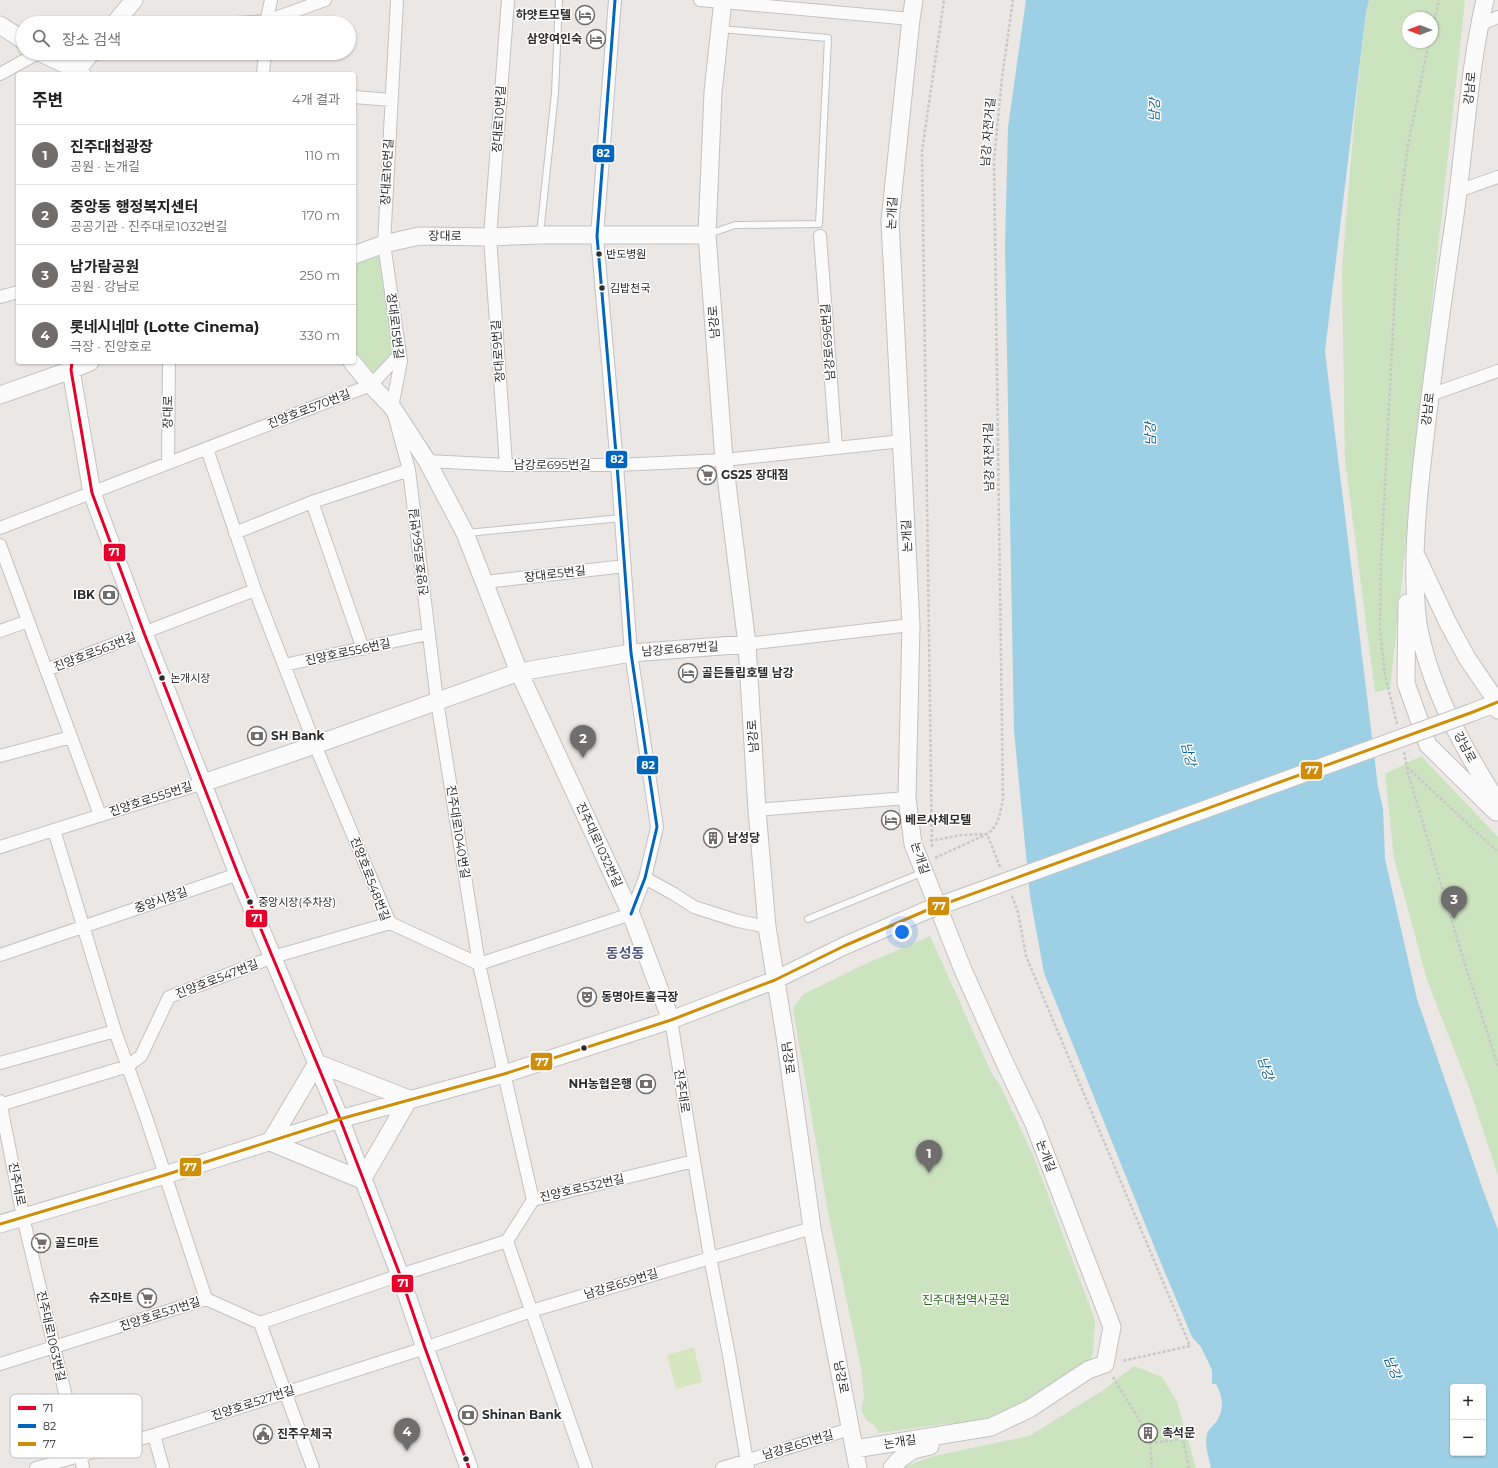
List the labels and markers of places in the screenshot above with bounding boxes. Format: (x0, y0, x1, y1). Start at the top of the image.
hotel icon: 하얏트모텔 (574, 4, 596, 26)
place label: 하얏트모텔 (516, 7, 571, 22)
hotel icon: 삼양여인숙 (585, 28, 607, 50)
place label: 삼양여인숙 (527, 31, 582, 46)
place label: 반도병원 (606, 247, 646, 261)
marker: 반도병원 (594, 249, 604, 259)
place label: 김밥천국 (610, 281, 650, 295)
marker: 김밥천국 (597, 283, 607, 293)
supermarket icon: GS25 장대점 (696, 464, 718, 486)
place label: GS25 장대점 (721, 467, 789, 482)
bank icon: IBK (98, 584, 120, 606)
place label: IBK (73, 587, 96, 602)
hotel icon: 골든튤립호텔 남강 (677, 662, 699, 684)
place label: 골든튤립호텔 남강 (702, 665, 794, 680)
place label: 논개시장 (170, 671, 210, 685)
marker: 논개시장 (157, 673, 167, 683)
bank icon: SH Bank (246, 725, 268, 747)
pin: 2 (570, 725, 596, 758)
place label: SH Bank (271, 728, 325, 743)
hotel icon: 베르사체모텔 (880, 809, 902, 831)
place label: 베르사체모텔 (905, 812, 971, 827)
building icon: 남성당 (702, 827, 724, 849)
place label: 남성당 (727, 830, 760, 845)
pin: 3 (1441, 886, 1467, 919)
place label: 중앙시장(주차장) (258, 895, 336, 909)
marker: 중앙시장(주차장) (245, 897, 255, 907)
theatre icon: 동명아트홀극장 (576, 986, 598, 1008)
place label: 동명아트홀극장 (601, 989, 678, 1004)
unlabelled marker (579, 1043, 589, 1053)
bank icon: NH농협은행 (635, 1073, 657, 1095)
place label: NH농협은행 (568, 1076, 632, 1091)
pin: 1 (916, 1140, 942, 1173)
supermarket icon: 골드마트 (30, 1232, 52, 1254)
place label: 골드마트 (55, 1235, 99, 1250)
supermarket icon: 슈즈마트 (136, 1287, 158, 1309)
place label: 슈즈마트 (89, 1290, 133, 1305)
bank icon: Shinan Bank (457, 1404, 479, 1426)
place label: Shinan Bank (482, 1407, 562, 1422)
pin: 4 (394, 1418, 420, 1451)
building icon: 촉석문 (1137, 1422, 1159, 1444)
public building icon: 진주우체국 (252, 1423, 274, 1445)
place label: 촉석문 (1162, 1425, 1195, 1440)
place label: 진주우체국 (277, 1426, 332, 1441)
unlabelled marker (461, 1454, 471, 1464)

